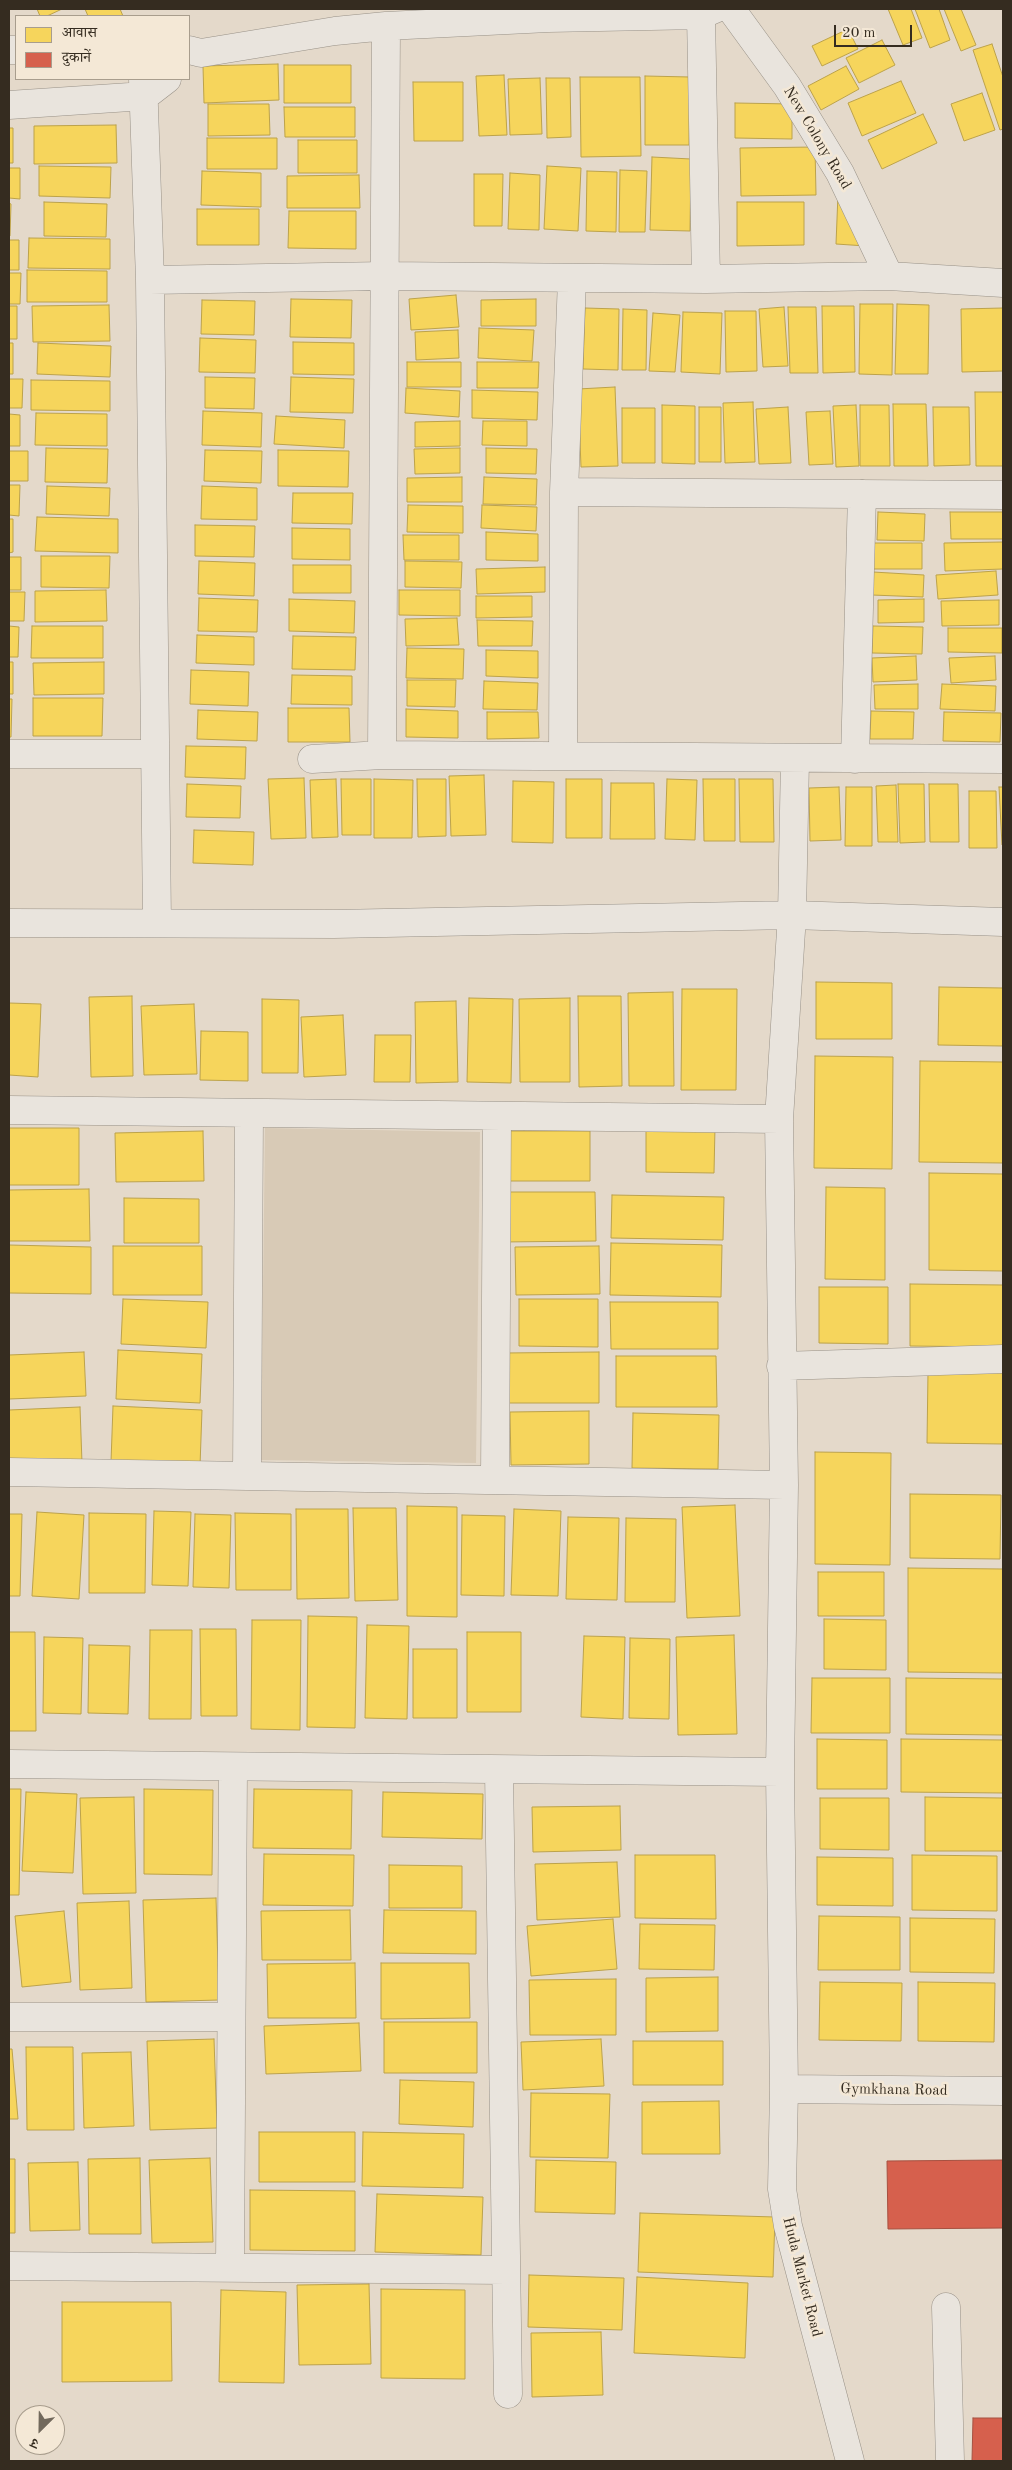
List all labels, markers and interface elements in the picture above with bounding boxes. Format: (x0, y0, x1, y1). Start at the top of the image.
legend (15, 15, 190, 80)
scale bar (837, 15, 914, 47)
text: आवास (62, 26, 97, 41)
text: 20 m (842, 26, 876, 41)
text: दुकानें (62, 51, 91, 66)
street label: New Colony Road (779, 83, 855, 193)
street label: Gymkhana Road (840, 2080, 948, 2100)
street label: Huda Market Road (778, 2215, 826, 2339)
north arrow (15, 2405, 65, 2455)
text: उ (29, 2435, 41, 2451)

